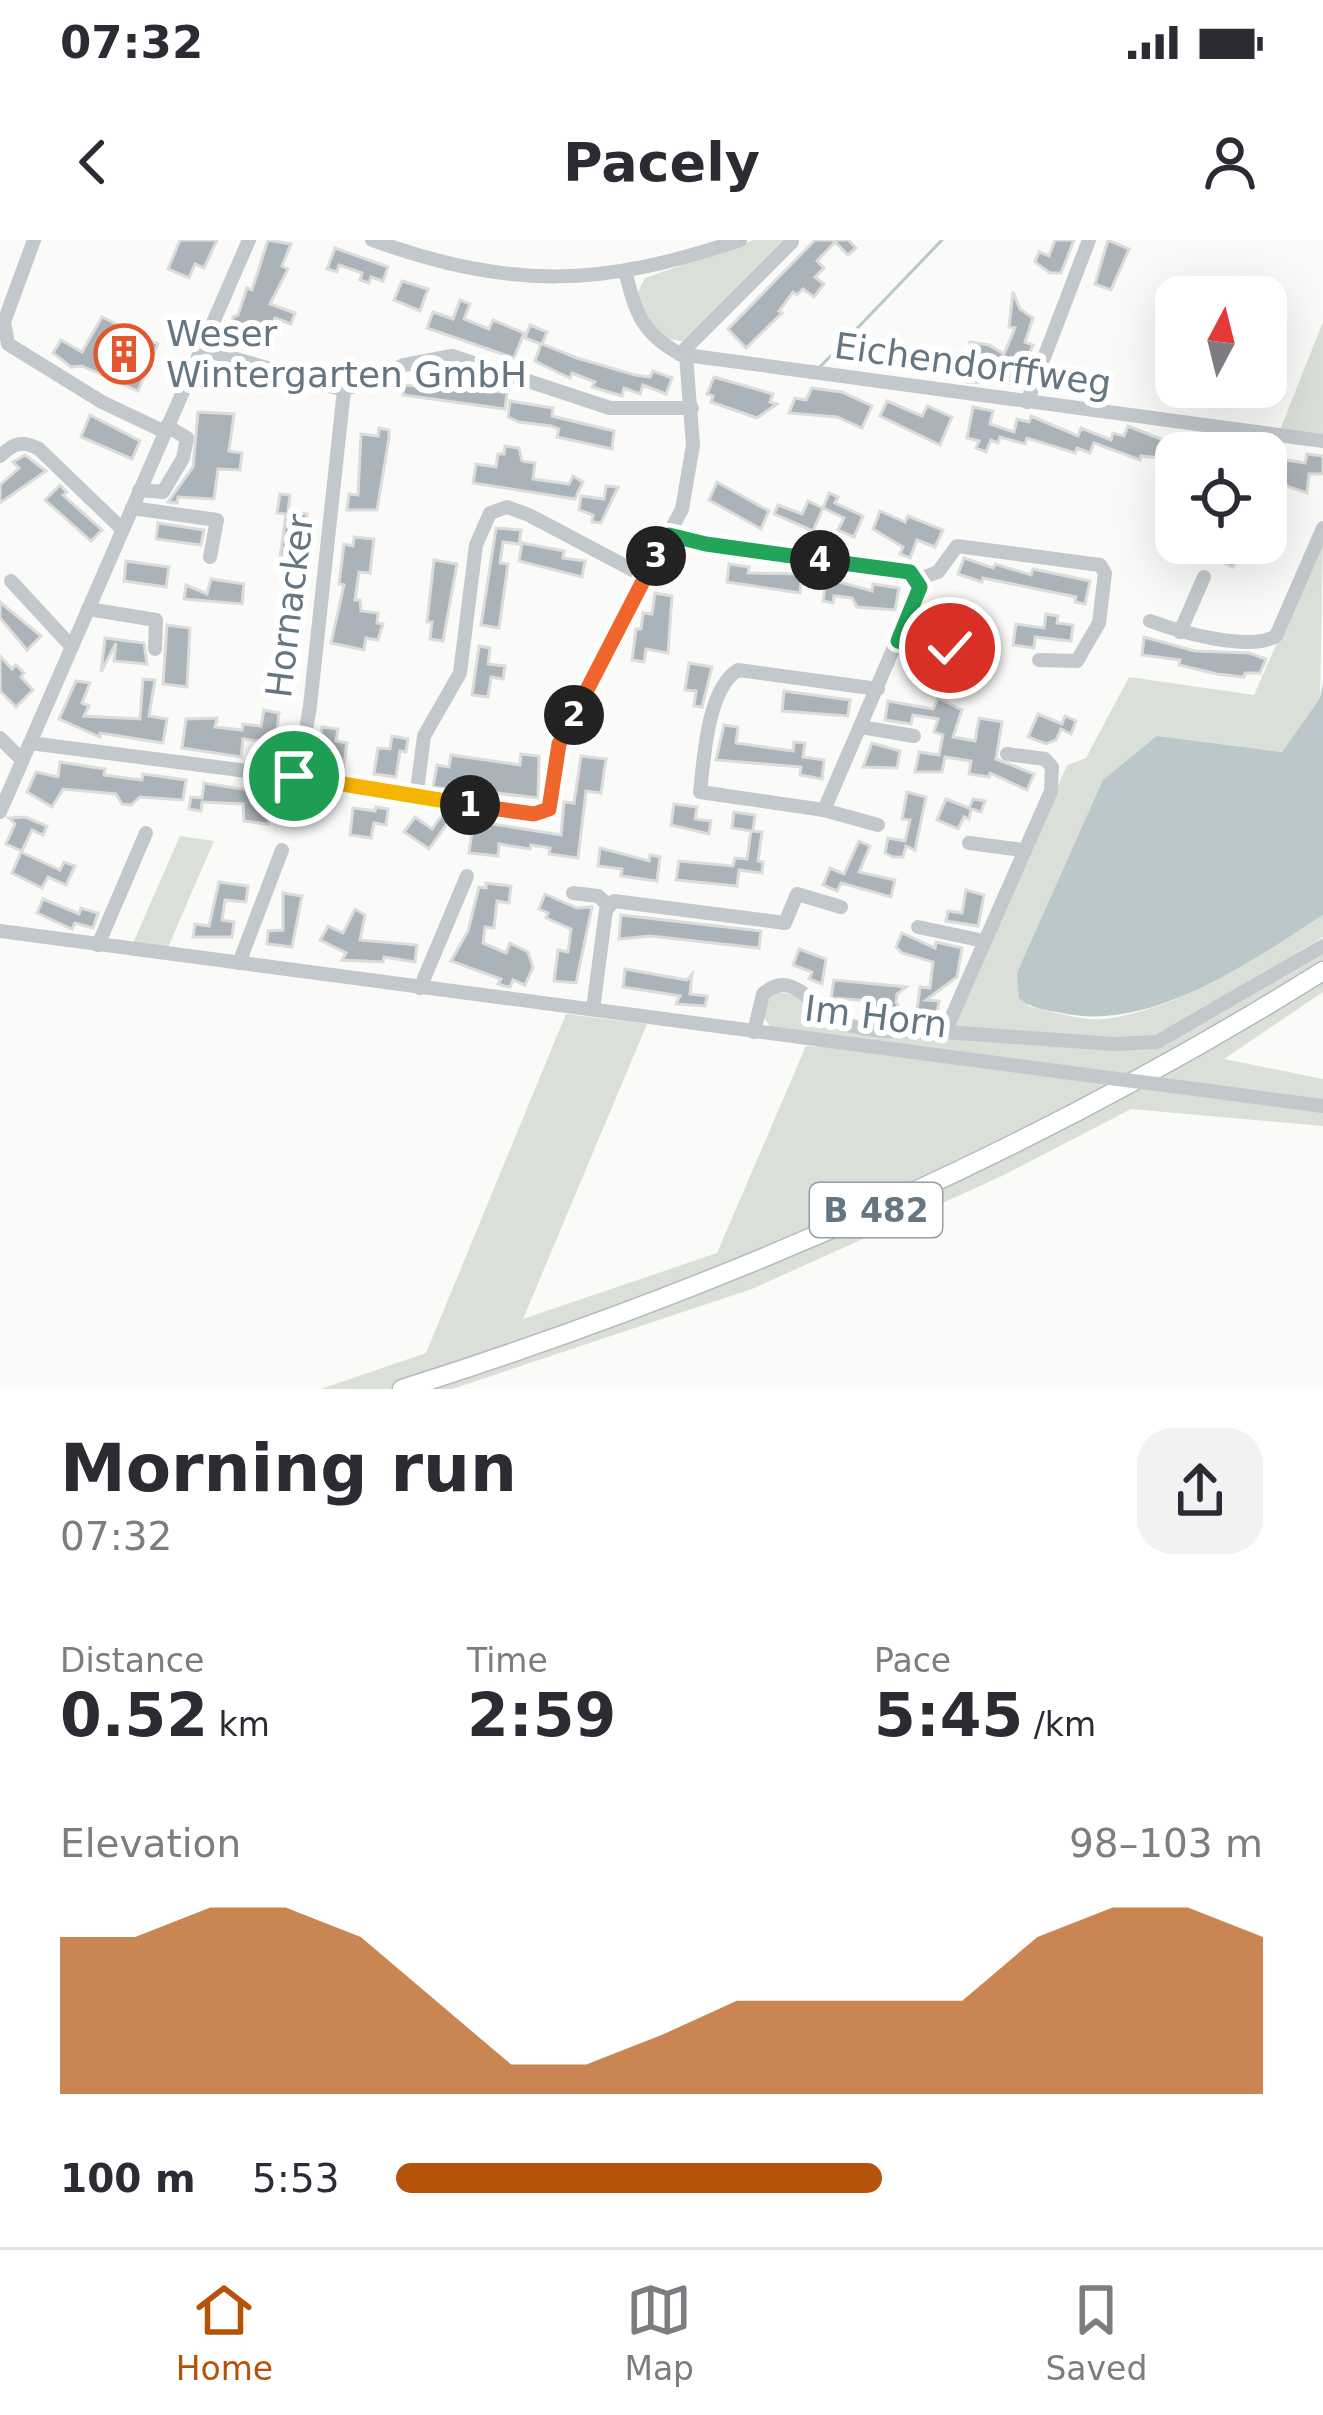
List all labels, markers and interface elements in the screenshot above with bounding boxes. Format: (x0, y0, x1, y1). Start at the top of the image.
text: 07:32 (60, 16, 203, 69)
icon: back (60, 129, 126, 195)
icon: person (1197, 129, 1263, 195)
text: Pacely (563, 131, 760, 194)
north arrow (1155, 276, 1287, 408)
map controls (1155, 276, 1287, 564)
place label: Weser Wintergarten GmbH (166, 313, 527, 395)
building icon: Weser Wintergarten GmbH (93, 323, 155, 385)
street label: Eichendorffweg (832, 325, 1114, 404)
button: locate (1155, 432, 1287, 564)
street label: Hornacker (258, 512, 321, 700)
pin: 3 (626, 526, 686, 586)
pin: 4 (790, 530, 850, 590)
text: 3 (645, 536, 667, 575)
text: 4 (809, 540, 831, 579)
pin (899, 597, 1001, 699)
icon: check (917, 615, 983, 681)
pin: 2 (544, 685, 604, 745)
text: 2 (563, 695, 585, 734)
pin (243, 725, 345, 827)
icon: arrive (261, 743, 327, 809)
pin: 1 (440, 775, 500, 835)
text: 1 (459, 785, 481, 824)
street label: Im Horn (802, 987, 950, 1046)
road number: B 482 (810, 1183, 942, 1237)
button: share (1137, 1428, 1263, 1554)
text: Morning run (60, 1430, 517, 1507)
text: 07:32 (60, 1514, 172, 1559)
text: Distance (60, 1641, 204, 1680)
text: Time (467, 1641, 548, 1680)
text: Pace (874, 1641, 951, 1680)
text: 0.52 (60, 1680, 208, 1750)
text: 2:59 (467, 1680, 616, 1750)
text: 5:45 (874, 1680, 1023, 1750)
text: km (208, 1705, 270, 1744)
text: /km (1023, 1705, 1096, 1744)
text: Elevation (60, 1821, 241, 1866)
text: 98–103 m (1069, 1821, 1263, 1866)
text: 100 m (60, 2156, 196, 2201)
text: 5:53 (252, 2156, 340, 2201)
tab: Home (176, 2277, 273, 2388)
tab: Map (624, 2277, 694, 2388)
tab: Saved (1045, 2277, 1147, 2388)

